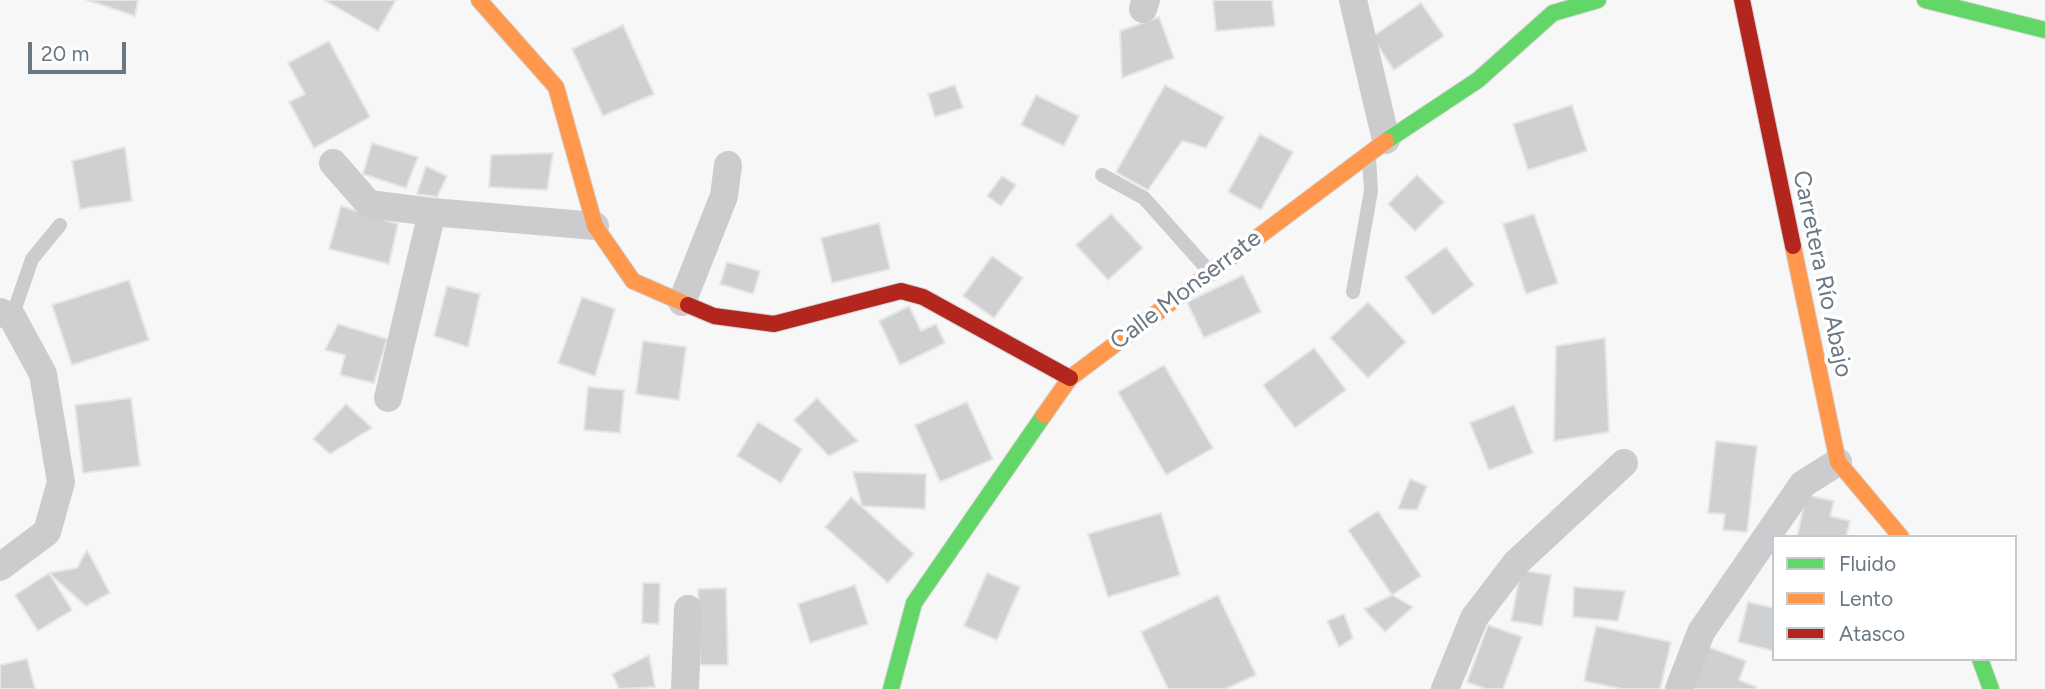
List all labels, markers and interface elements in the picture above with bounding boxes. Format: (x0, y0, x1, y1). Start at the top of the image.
scale bar (32, 28, 130, 72)
text: 20 m (41, 41, 89, 66)
street label: Carretera Río Abajo (1786, 168, 1858, 380)
street label: Calle Monserrate (1105, 224, 1267, 356)
legend (1772, 535, 2017, 661)
text: Fluido (1839, 551, 1896, 576)
text: Lento (1839, 586, 1893, 611)
text: Atasco (1839, 621, 1905, 646)

